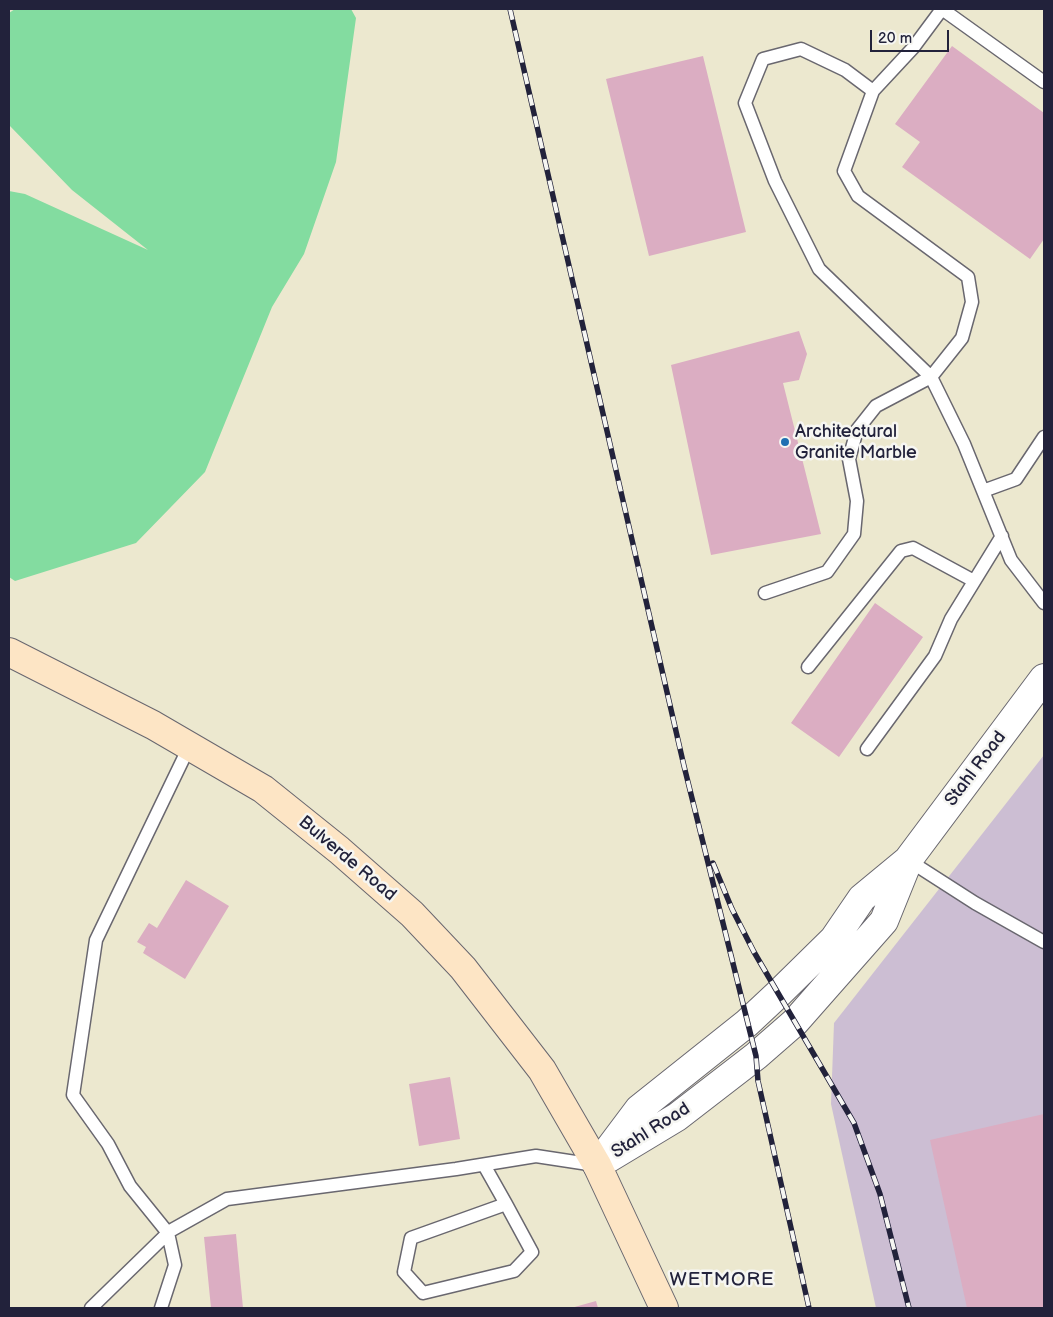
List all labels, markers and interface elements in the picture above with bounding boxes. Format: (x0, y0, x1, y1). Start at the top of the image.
scale bar (873, 20, 952, 52)
text: 20 m (878, 29, 912, 48)
place label: Architectural Granite Marble (795, 421, 917, 464)
marker: Architectural Granite Marble (779, 436, 791, 448)
street label: Stahl Road (941, 727, 1011, 811)
street label: Bulverde Road (294, 812, 400, 906)
street label: Stahl Road (608, 1098, 694, 1164)
district label: WETMORE (669, 1269, 775, 1291)

